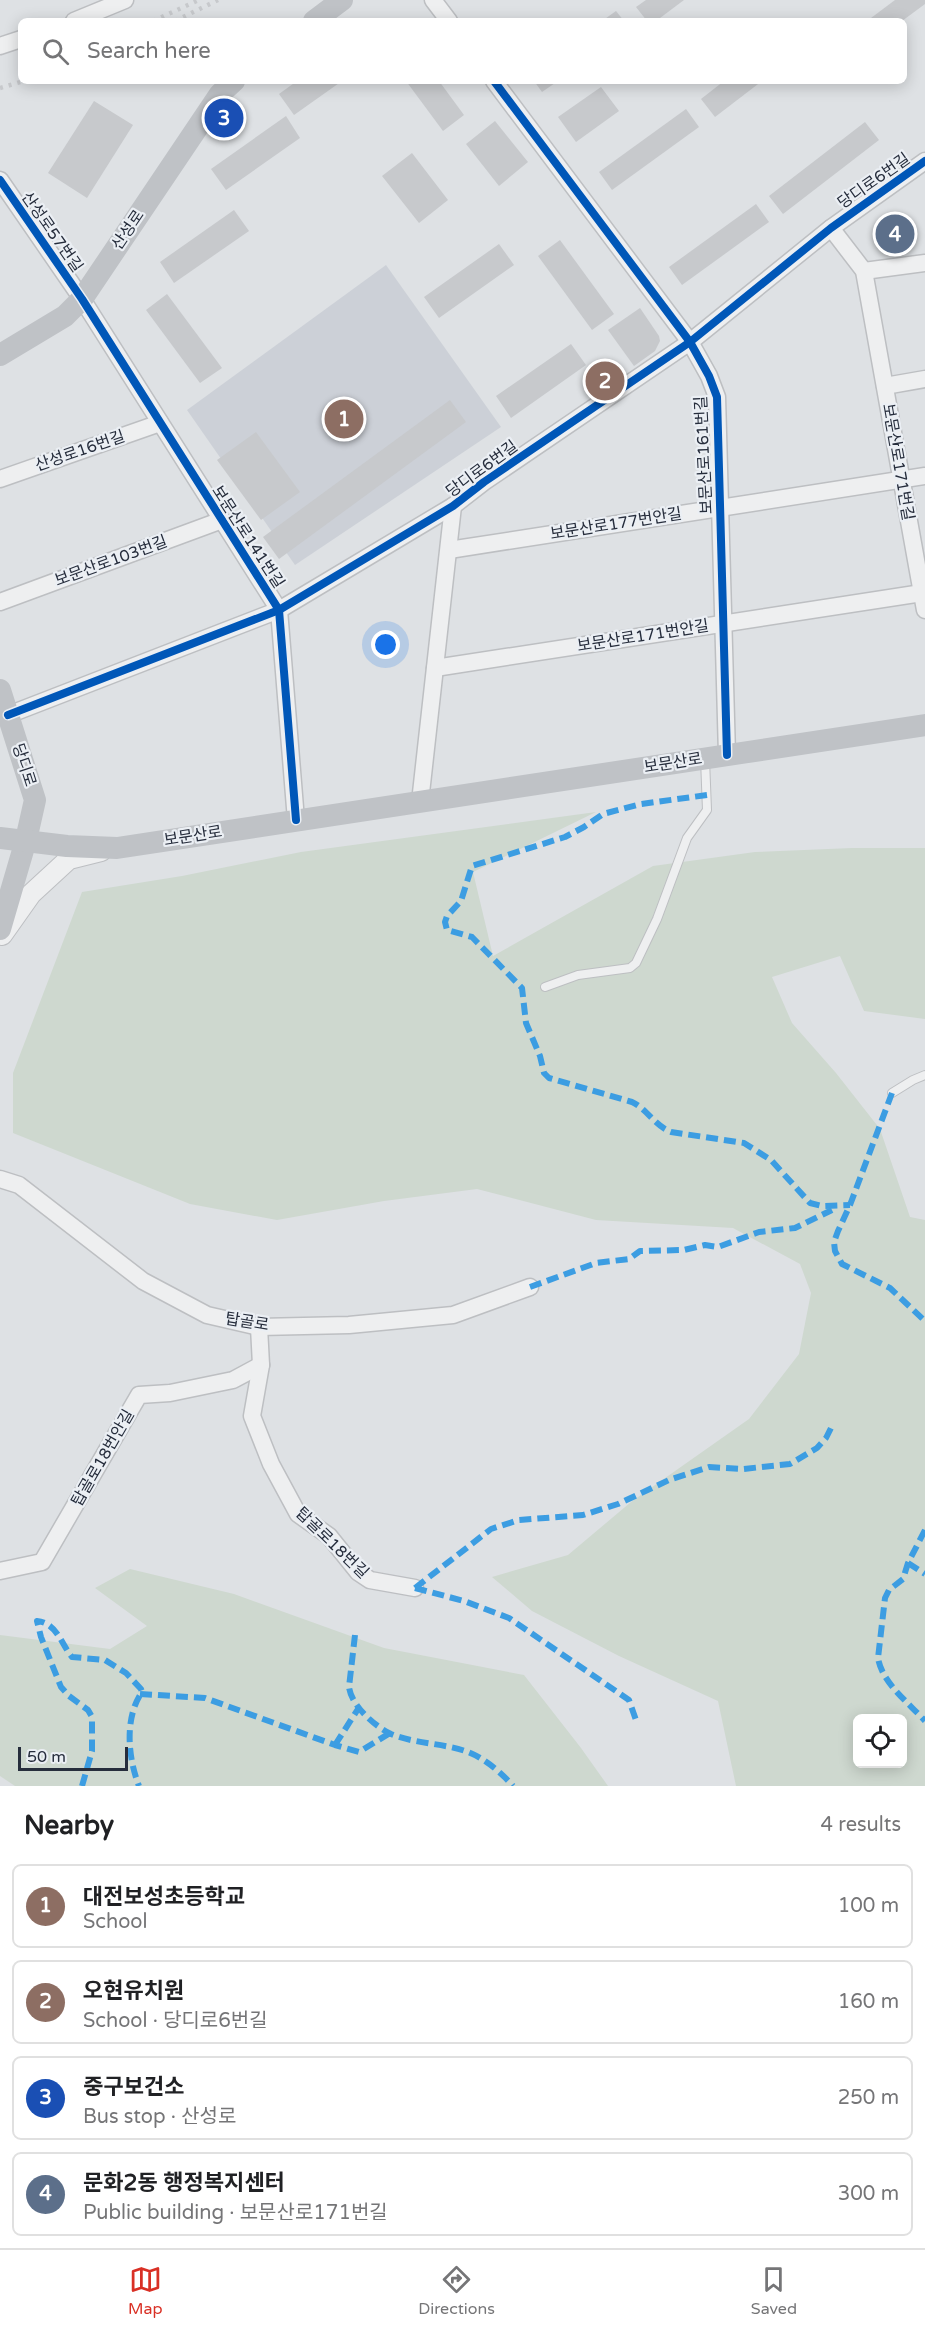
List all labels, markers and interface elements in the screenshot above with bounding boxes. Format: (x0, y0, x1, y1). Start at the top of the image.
search box (18, 18, 907, 84)
icon: search (39, 35, 72, 68)
text: Search here (87, 38, 211, 64)
pin: 3 (204, 96, 244, 140)
street label: 당디로6번길 (834, 149, 914, 213)
street label: 산성로57번길 (17, 188, 87, 276)
street label: 산성로 (107, 206, 149, 254)
pin: 4 (876, 212, 914, 256)
pin: 2 (586, 358, 624, 404)
street label: 보문산로161번길 (691, 395, 717, 515)
pin: 1 (324, 396, 364, 442)
street label: 보문산로171번길 (878, 402, 918, 522)
street label: 산성로16번길 (32, 426, 128, 476)
street label: 당디로6번길 (442, 436, 522, 502)
street label: 보문산로141번길 (207, 482, 289, 592)
street label: 보문산로177번안길 (549, 504, 683, 544)
street label: 보문산로103번길 (52, 531, 170, 591)
street label: 보문산로171번안길 (576, 616, 710, 656)
your location (371, 630, 400, 659)
street label: 당디로 (8, 741, 40, 789)
street label: 보문산로 (642, 748, 704, 777)
street label: 보문산로 (162, 821, 224, 850)
street label: 탑골로 (224, 1309, 271, 1335)
street label: 탑골로18번안길 (67, 1406, 139, 1510)
street label: 탑골로18번길 (291, 1503, 373, 1583)
map controls (853, 1714, 907, 1768)
button: locate (853, 1714, 907, 1768)
scale bar (18, 1744, 128, 1772)
text: 50 m (27, 1747, 66, 1767)
text: Nearby (24, 1810, 114, 1841)
text: 4 results (821, 1813, 901, 1837)
text: 대전보성초등학교 (83, 1884, 245, 1910)
text: 1 (39, 1894, 52, 1918)
text: 100 m (838, 1894, 899, 1918)
text: School (83, 1910, 147, 1934)
text: 오현유치원 (83, 1978, 184, 2004)
text: 2 (39, 1990, 52, 2014)
text: 160 m (838, 1990, 899, 2014)
text: School · 당디로6번길 (83, 2009, 268, 2033)
text: 중구보건소 (83, 2074, 184, 2100)
text: 3 (39, 2086, 52, 2110)
text: 250 m (838, 2086, 899, 2110)
text: Bus stop · 산성로 (83, 2105, 236, 2129)
text: 문화2동 행정복지센터 (83, 2170, 285, 2196)
text: 4 (39, 2182, 52, 2206)
text: 300 m (838, 2182, 899, 2206)
text: Public building · 보문산로171번길 (83, 2201, 388, 2225)
tab: Map (128, 2263, 162, 2319)
tab: Directions (418, 2263, 495, 2319)
tab: Saved (751, 2263, 797, 2319)

